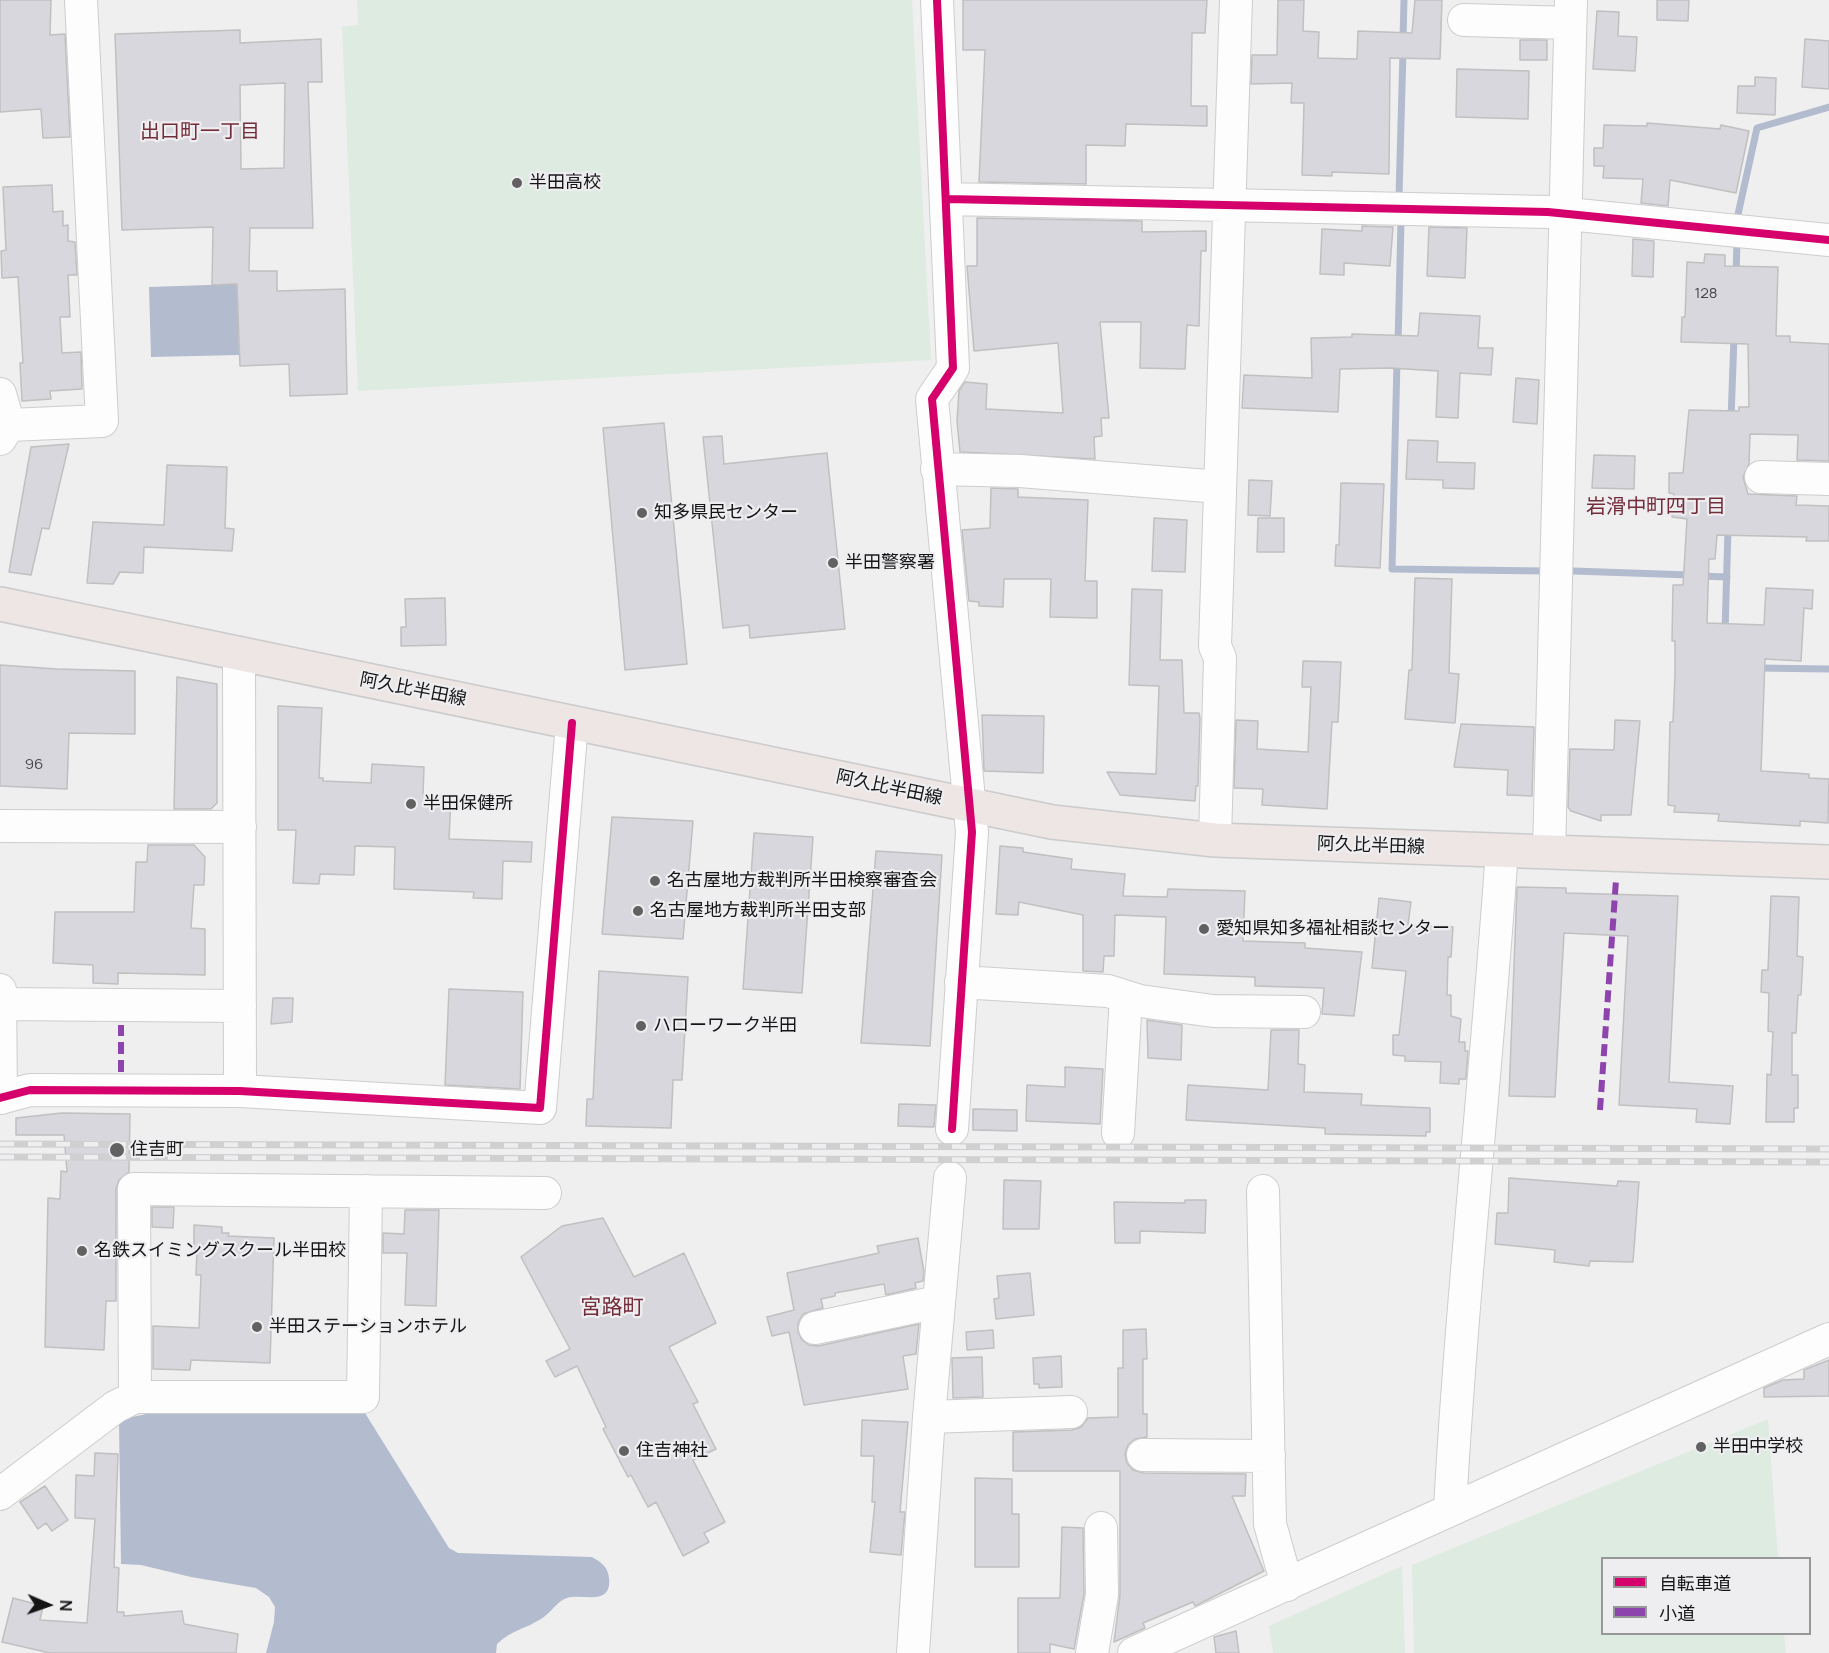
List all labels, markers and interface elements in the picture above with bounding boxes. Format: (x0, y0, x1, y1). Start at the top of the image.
district label: 出口町一丁目 (140, 120, 260, 144)
place label: 半田高校 (529, 172, 601, 194)
marker: 半田高校 (510, 176, 524, 190)
house number: 128 (1694, 285, 1718, 303)
district label: 岩滑中町四丁目 (1586, 495, 1726, 519)
place label: 知多県民センター (654, 502, 798, 524)
marker: 知多県民センター (635, 506, 649, 520)
place label: 半田警察署 (845, 552, 935, 574)
marker: 半田警察署 (826, 556, 840, 570)
street label: 阿久比半田線 (358, 669, 468, 711)
house number: 96 (25, 756, 43, 774)
street label: 阿久比半田線 (834, 766, 944, 810)
place label: 半田保健所 (423, 793, 513, 815)
marker: 半田保健所 (404, 797, 418, 811)
street label: 阿久比半田線 (1317, 833, 1425, 859)
place label: 名古屋地方裁判所半田検察審査会 (667, 870, 937, 892)
marker: 名古屋地方裁判所半田検察審査会 (648, 874, 662, 888)
place label: 名古屋地方裁判所半田支部 (650, 900, 866, 922)
marker: 名古屋地方裁判所半田支部 (631, 904, 645, 918)
place label: 愛知県知多福祉相談センター (1216, 918, 1450, 940)
marker: 愛知県知多福祉相談センター (1197, 922, 1211, 936)
place label: ハローワーク半田 (653, 1015, 797, 1037)
marker: ハローワーク半田 (634, 1019, 648, 1033)
place label: 住吉町 (130, 1139, 184, 1161)
marker: 住吉町 (108, 1141, 126, 1159)
place label: 名鉄スイミングスクール半田校 (94, 1240, 346, 1262)
marker: 名鉄スイミングスクール半田校 (75, 1244, 89, 1258)
district label: 宮路町 (581, 1295, 643, 1321)
place label: 半田ステーションホテル (269, 1316, 467, 1338)
marker: 半田ステーションホテル (250, 1320, 264, 1334)
place label: 半田中学校 (1713, 1436, 1803, 1458)
place label: 住吉神社 (636, 1440, 708, 1462)
marker: 半田中学校 (1694, 1440, 1708, 1454)
marker: 住吉神社 (617, 1444, 631, 1458)
legend (1601, 1557, 1811, 1635)
text: 自転車道 (1659, 1571, 1731, 1595)
north arrow (18, 1575, 78, 1635)
text: N (55, 1599, 77, 1612)
text: 小道 (1659, 1601, 1695, 1625)

